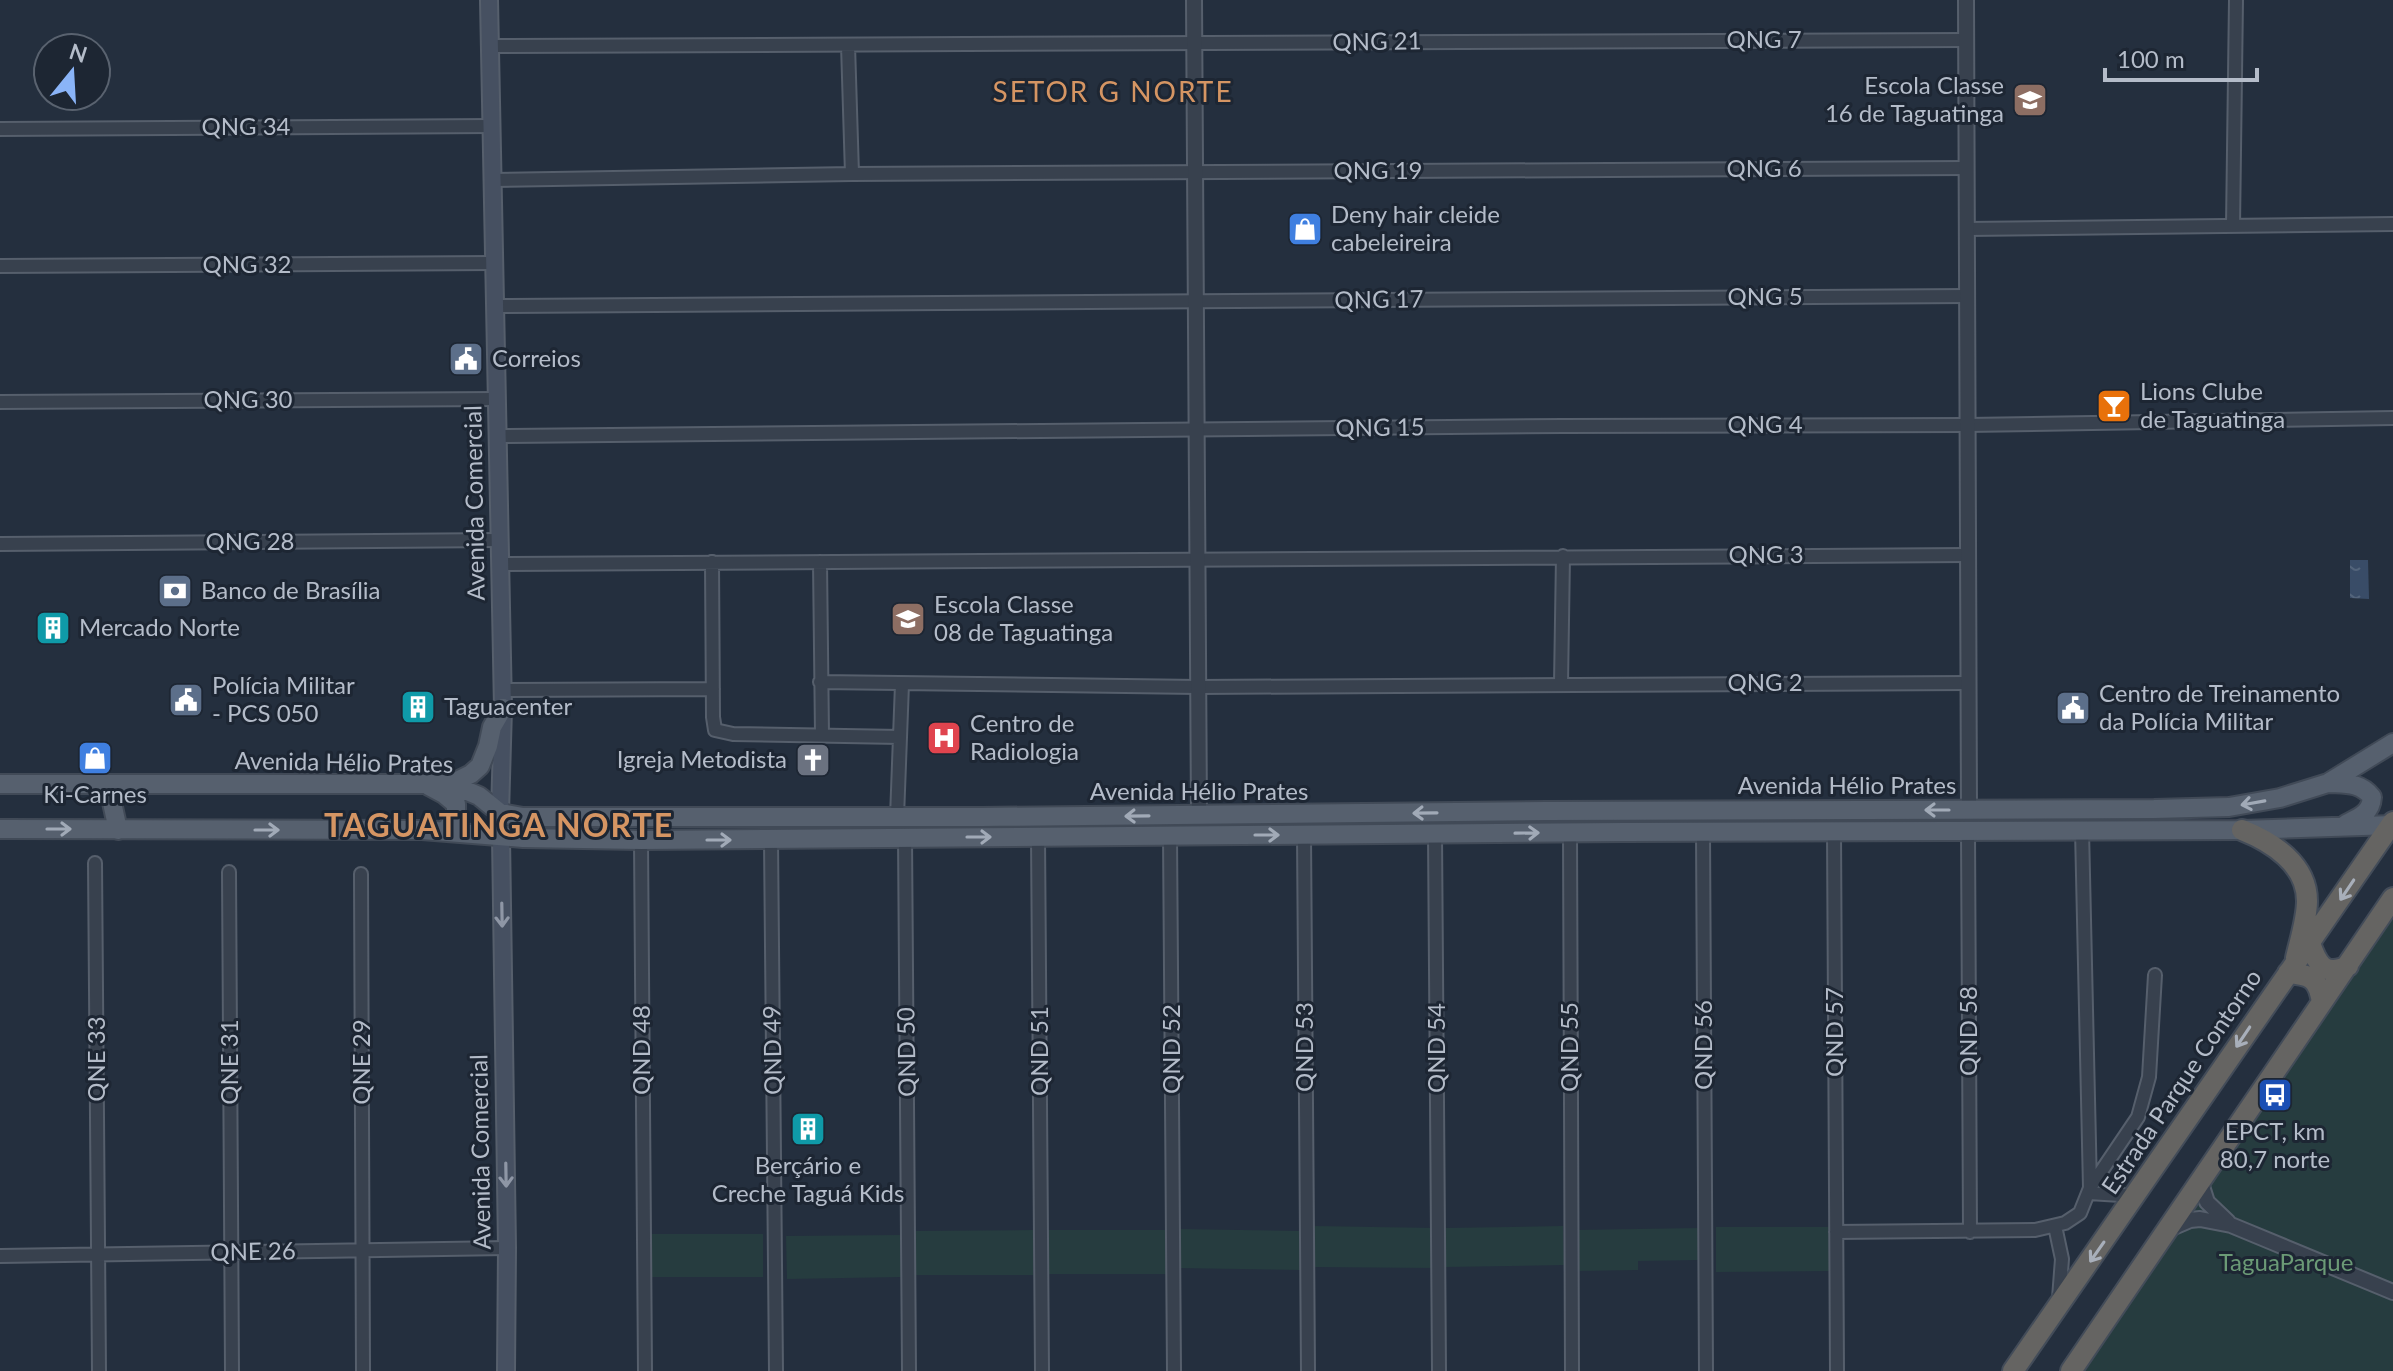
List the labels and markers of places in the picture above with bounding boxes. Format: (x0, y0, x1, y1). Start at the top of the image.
place label: Escola Classe 16 de Taguatinga (1825, 70, 2004, 127)
school or university icon: Escola Classe 16 de Taguatinga (2011, 81, 2049, 119)
place label: Deny hair cleide cabeleireira (1331, 199, 1500, 256)
shop icon: Deny hair cleide cabeleireira (1286, 210, 1324, 248)
public building icon: Correios (447, 340, 485, 378)
place label: Correios (492, 343, 581, 372)
place label: Lions Clube de Taguatinga (2140, 376, 2285, 433)
bar icon: Lions Clube de Taguatinga (2095, 387, 2133, 425)
bank icon: Banco de Brasília (156, 572, 194, 610)
place label: Banco de Brasília (201, 575, 381, 604)
place label: Escola Classe 08 de Taguatinga (934, 589, 1113, 646)
school or university icon: Escola Classe 08 de Taguatinga (889, 600, 927, 638)
building icon: Mercado Norte (34, 609, 72, 647)
place label: Mercado Norte (79, 612, 240, 641)
place label: Polícia Militar - PCS 050 (212, 670, 355, 727)
place label: Centro de Treinamento da Polícia Militar (2099, 678, 2340, 735)
public building icon: Polícia Militar - PCS 050 (167, 681, 205, 719)
building icon: Taguacenter (399, 688, 437, 726)
public building icon: Centro de Treinamento da Polícia Militar (2054, 689, 2092, 727)
place label: Taguacenter (444, 691, 573, 720)
place label: Centro de Radiologia (970, 708, 1079, 765)
hospital icon: Centro de Radiologia (925, 719, 963, 757)
shop icon: Ki-Carnes (76, 739, 114, 777)
church icon: Igreja Metodista (794, 741, 832, 779)
place label: Igreja Metodista (617, 744, 787, 773)
place label: Ki-Carnes (43, 779, 147, 808)
bus stop icon: EPCT, km 80,7 norte (2256, 1076, 2294, 1114)
building icon: Berçário e Creche Taguá Kids (789, 1110, 827, 1148)
place label: EPCT, km 80,7 norte (2220, 1116, 2330, 1173)
place label: Berçário e Creche Taguá Kids (712, 1150, 904, 1207)

